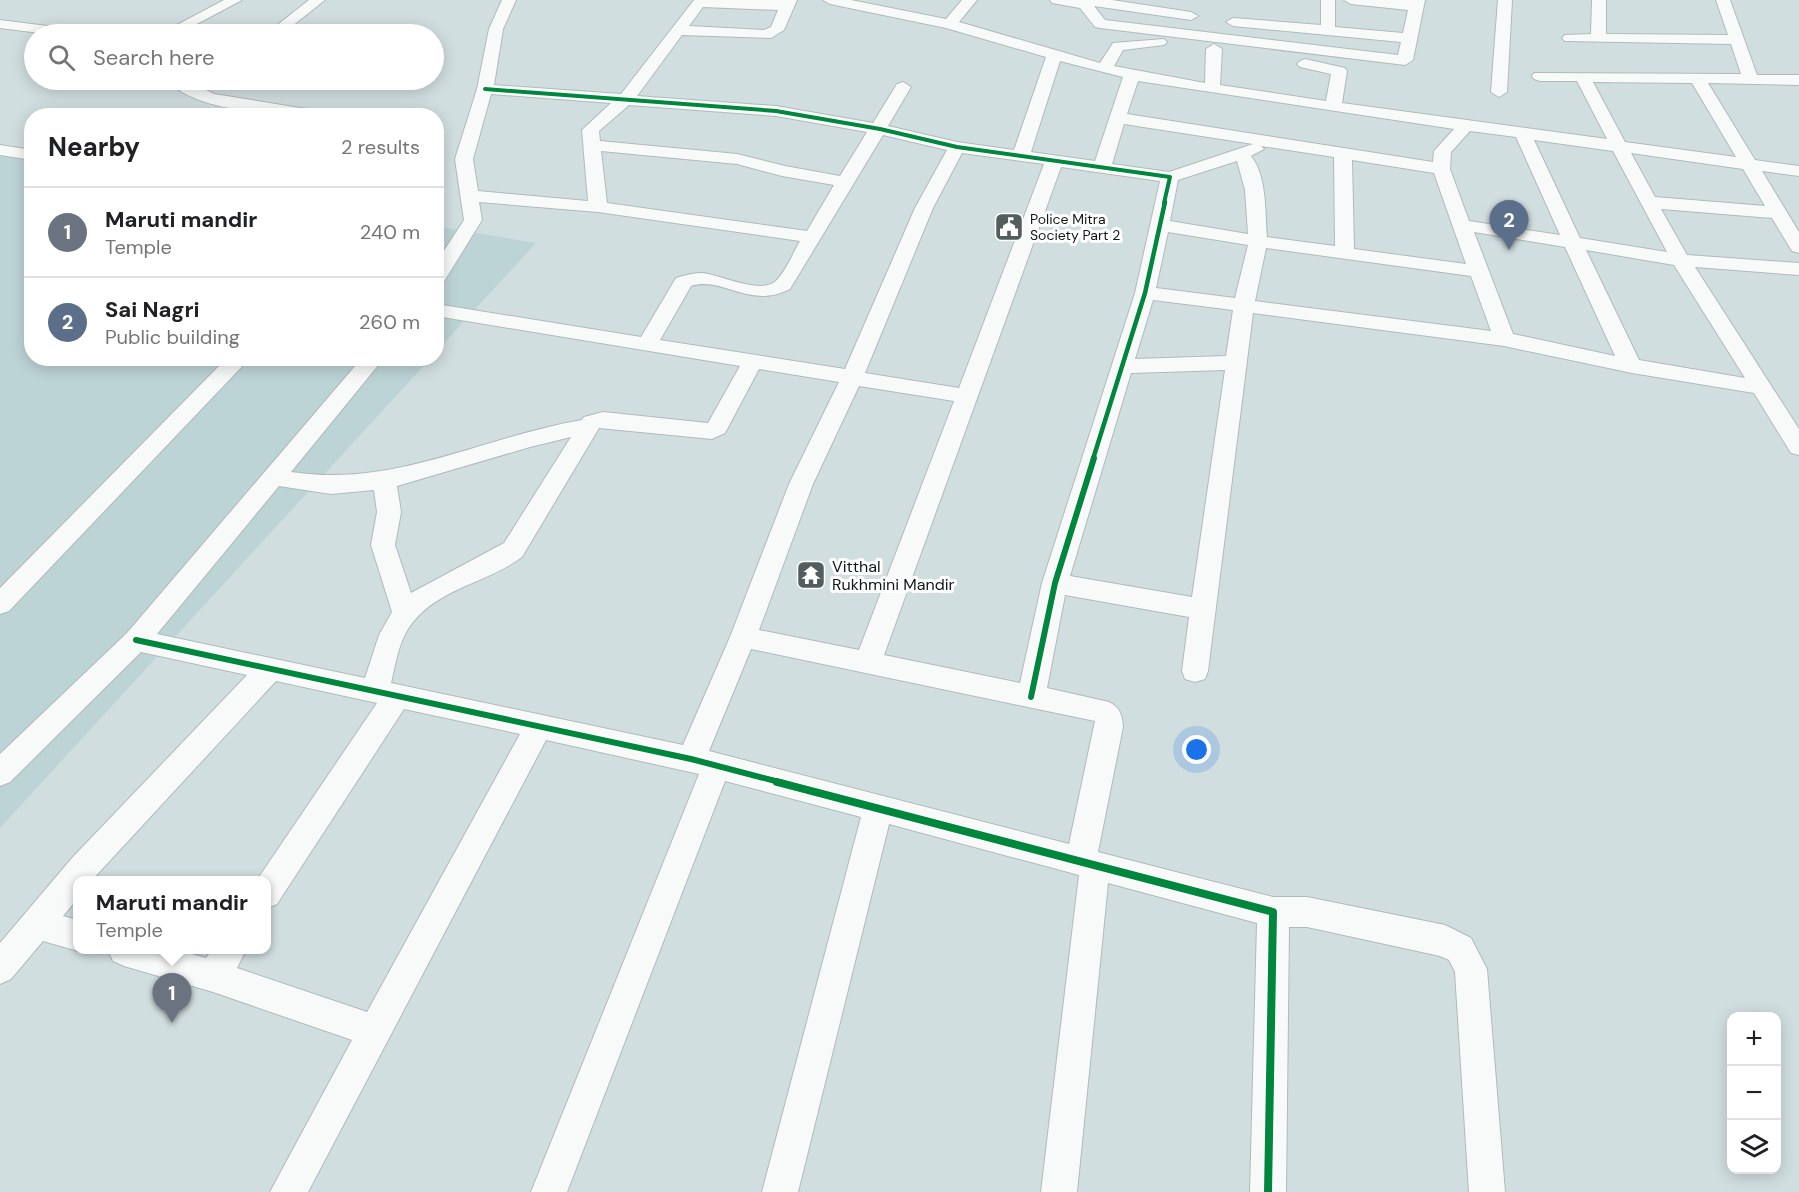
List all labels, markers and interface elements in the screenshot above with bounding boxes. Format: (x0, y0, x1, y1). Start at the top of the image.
search box (24, 24, 444, 90)
icon: search (45, 41, 78, 74)
text: Search here (93, 43, 214, 72)
text: Nearby (48, 130, 140, 164)
text: 2 results (341, 134, 420, 160)
pin: 2 (1490, 200, 1528, 250)
text: Maruti mandir (105, 205, 257, 234)
place label: Police Mitra Society Part 2 (1030, 210, 1120, 244)
public building icon: Police Mitra Society Part 2 (993, 211, 1025, 243)
text: 1 (64, 219, 71, 245)
text: 240 m (360, 219, 420, 245)
text: Temple (105, 234, 172, 260)
text: Sai Nagri (105, 295, 199, 324)
text: 2 (62, 309, 73, 335)
text: 260 m (359, 309, 420, 335)
text: Public building (105, 324, 240, 350)
place label: Vitthal Rukhmini Mandir (832, 556, 955, 595)
temple icon: Vitthal Rukhmini Mandir (795, 559, 827, 591)
your location (1182, 735, 1211, 764)
popup (73, 876, 271, 954)
text: Maruti mandir (96, 888, 248, 917)
text: Temple (96, 917, 163, 943)
pin: 1 (152, 974, 192, 1023)
map controls (1727, 1012, 1781, 1174)
button: + (1727, 1012, 1781, 1066)
button: − (1727, 1066, 1781, 1120)
button: layers (1727, 1120, 1781, 1174)

